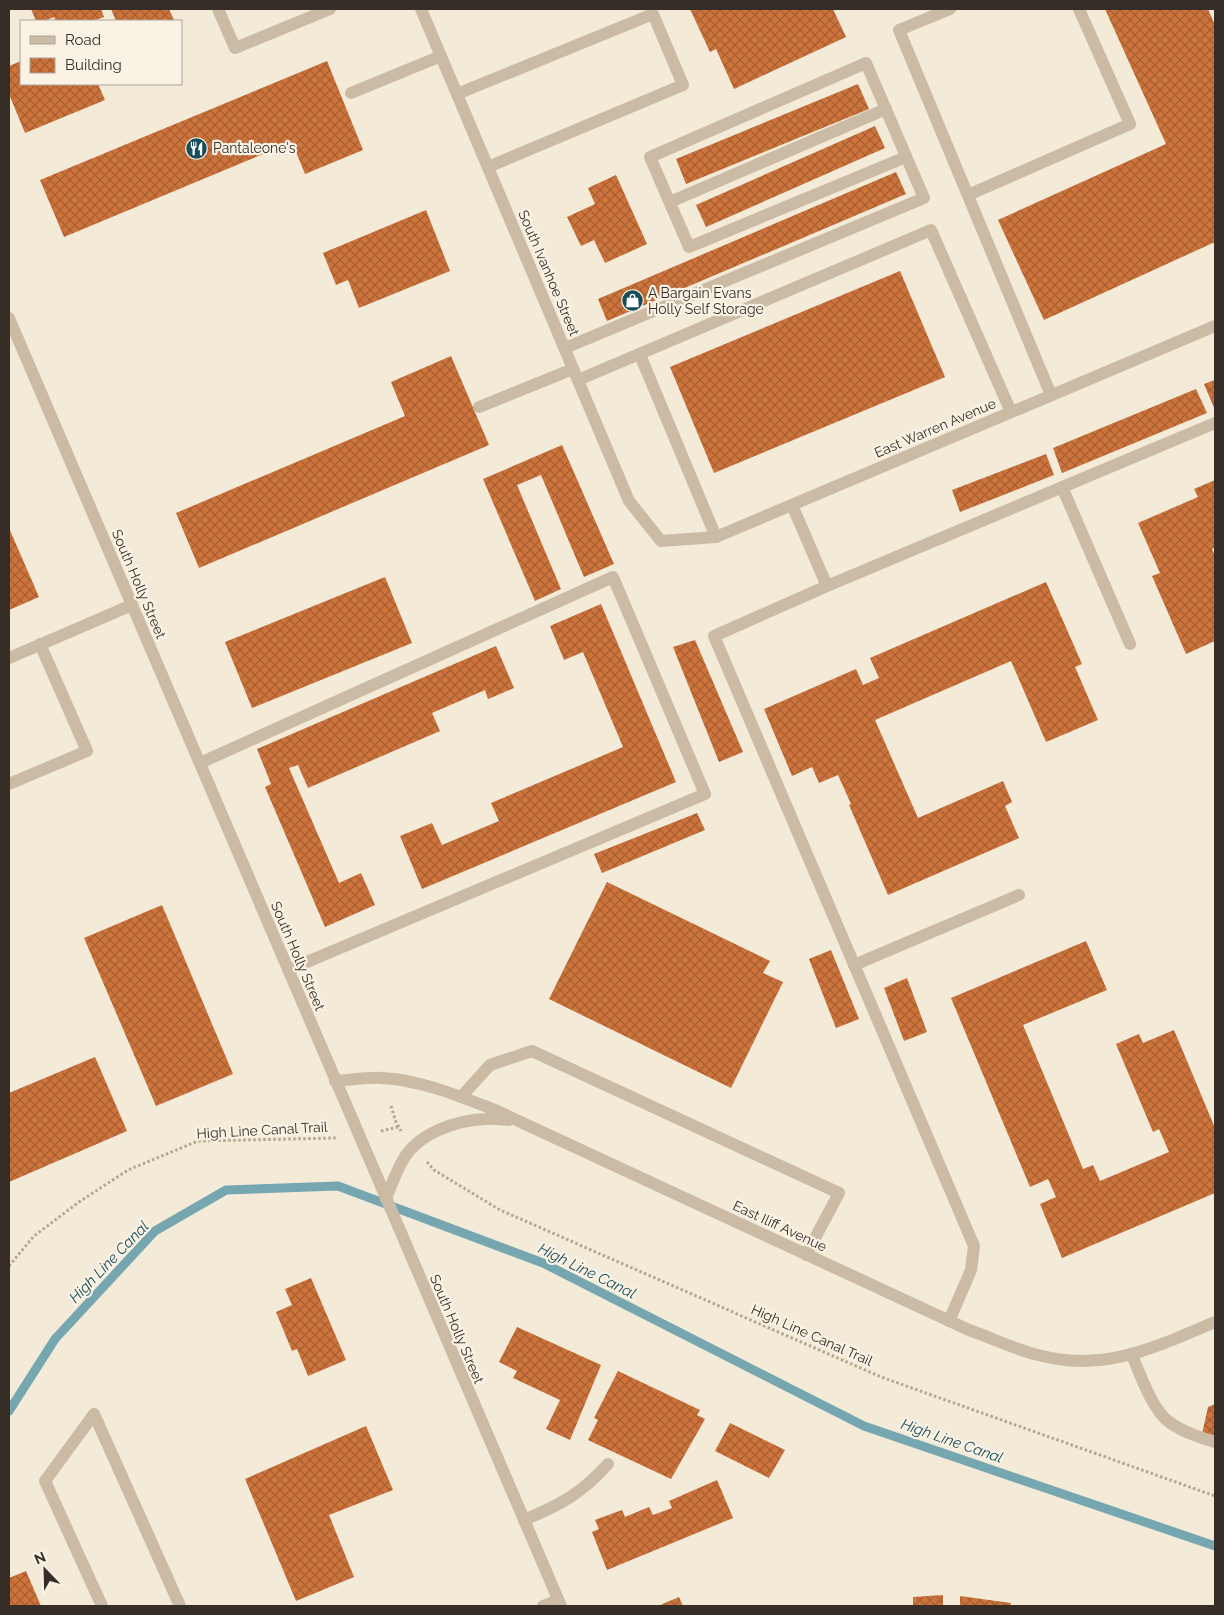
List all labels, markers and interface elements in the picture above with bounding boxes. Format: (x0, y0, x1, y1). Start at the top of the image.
legend (20, 20, 182, 85)
text: Road (65, 31, 101, 49)
text: Building (65, 56, 122, 74)
restaurant icon: Pantaleone's (185, 136, 209, 160)
place label: Pantaleone's (213, 140, 296, 156)
street label: South Ivanhoe Street (515, 208, 583, 339)
place label: A Bargain Evans Holly Self Storage (648, 285, 764, 317)
shop icon: A Bargain Evans Holly Self Storage (620, 289, 644, 313)
street label: East Warren Avenue (872, 395, 998, 461)
street label: South Holly Street (109, 527, 169, 641)
street label: South Holly Street (268, 899, 328, 1013)
street label: High Line Canal Trail (196, 1119, 328, 1141)
street label: East Iliff Avenue (731, 1197, 829, 1255)
water label: High Line Canal (65, 1217, 153, 1307)
water label: High Line Canal (535, 1240, 639, 1302)
street label: South Holly Street (427, 1272, 487, 1386)
street label: High Line Canal Trail (749, 1301, 875, 1369)
water label: High Line Canal (899, 1415, 1005, 1467)
north arrow (20, 1545, 70, 1595)
text: N (32, 1549, 48, 1567)

